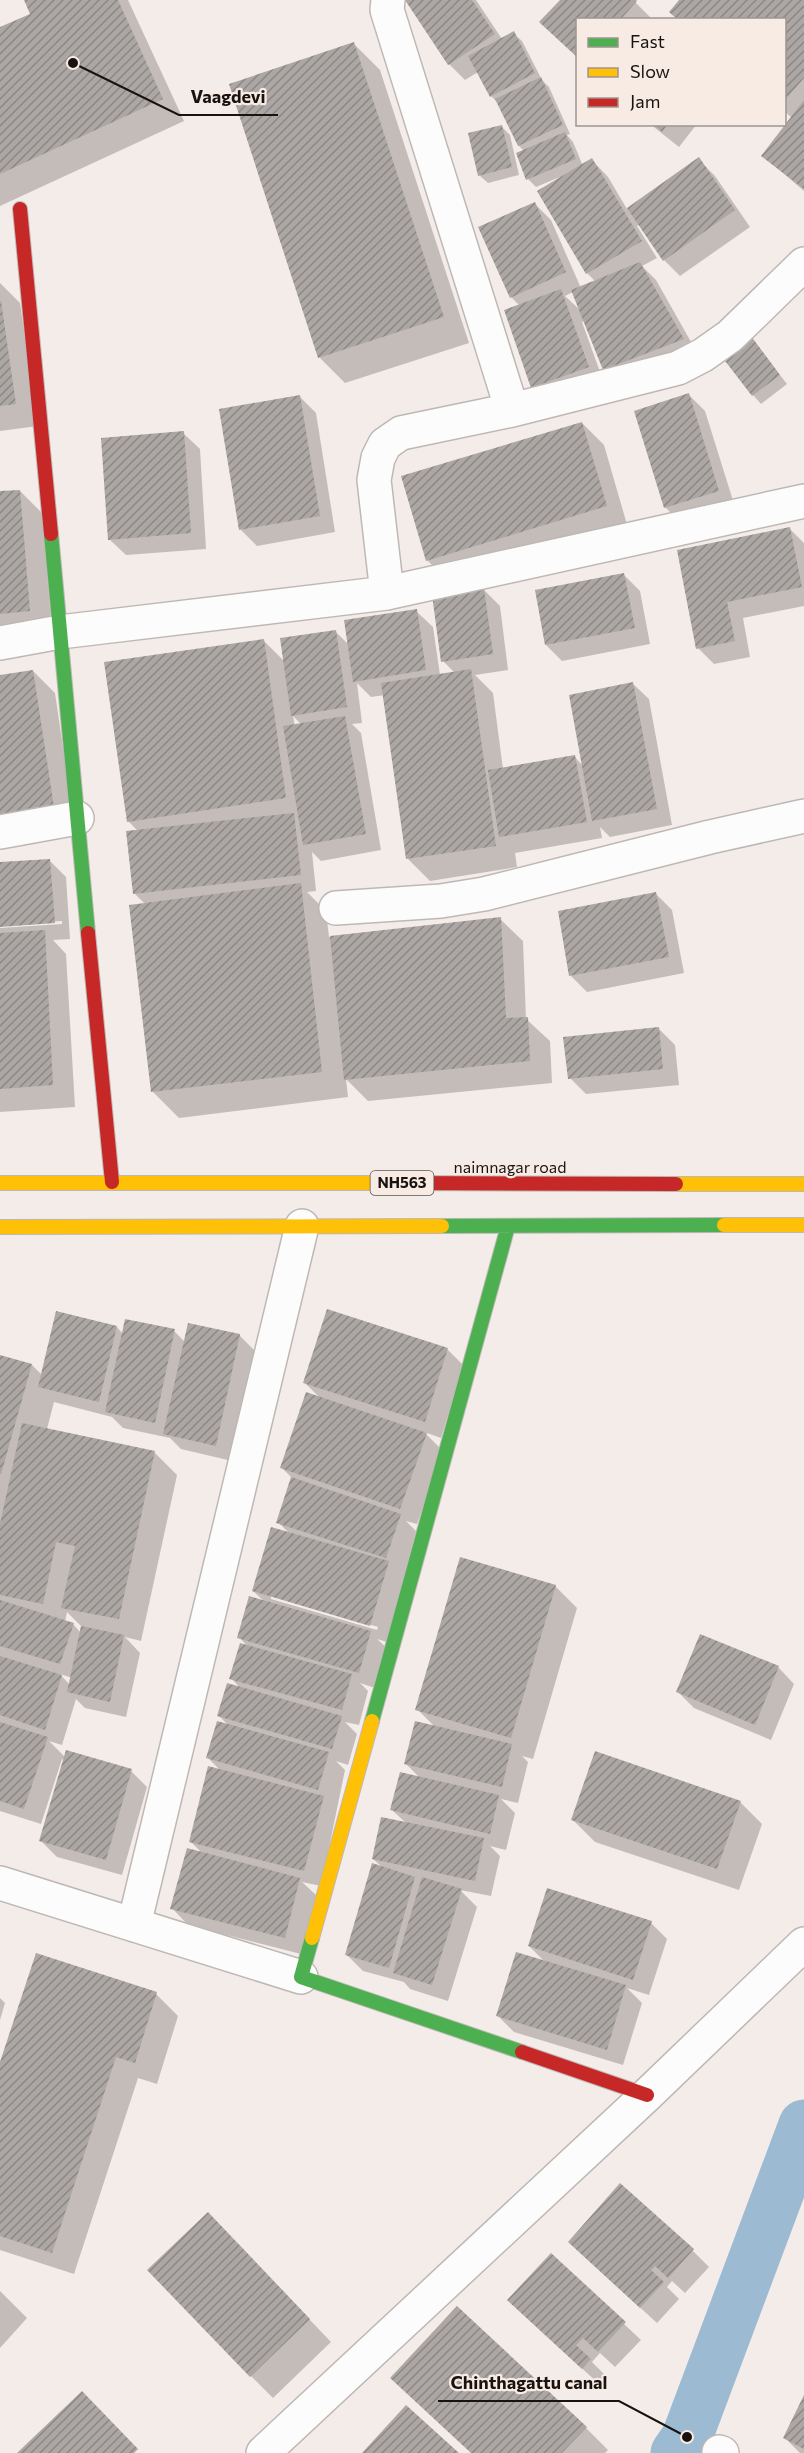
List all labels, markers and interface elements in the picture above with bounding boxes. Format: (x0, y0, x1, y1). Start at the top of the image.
legend (576, 18, 786, 126)
text: Fast (630, 30, 665, 52)
text: Slow (630, 60, 670, 82)
callout: Vaagdevi (179, 79, 278, 115)
text: Vaagdevi (190, 85, 266, 107)
text: Jam (630, 90, 660, 112)
street label: naimnagar road (454, 1157, 566, 1176)
road number: NH563 (370, 1171, 434, 1195)
callout: Chinthagattu canal (438, 2365, 619, 2401)
text: Chinthagattu canal (451, 2371, 607, 2393)

